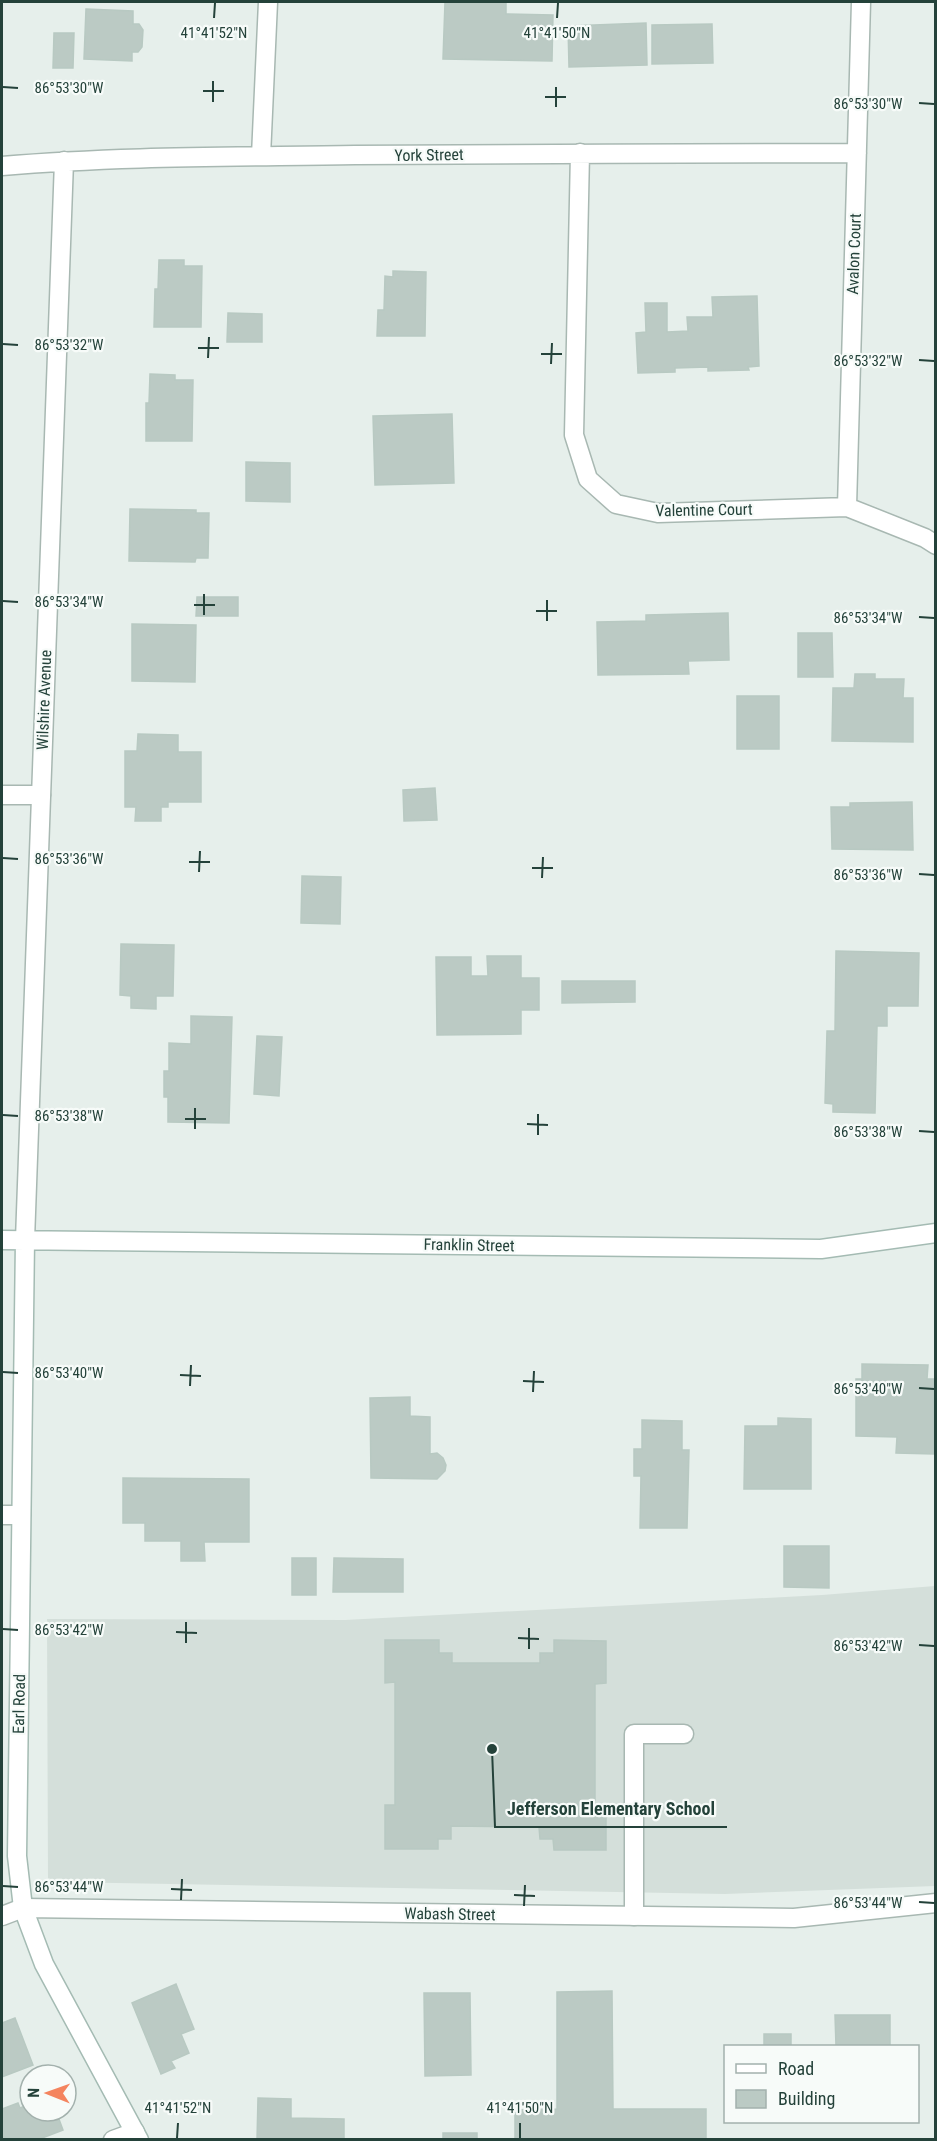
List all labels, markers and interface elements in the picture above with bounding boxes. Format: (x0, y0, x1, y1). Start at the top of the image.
text: 41°41'52"N (181, 24, 247, 42)
text: 41°41'50"N (524, 24, 590, 42)
text: 86°53'30"W (35, 79, 104, 97)
text: 86°53'30"W (834, 95, 903, 113)
street label: York Street (394, 145, 464, 165)
street label: Avalon Court (843, 213, 865, 295)
text: 86°53'32"W (35, 336, 104, 354)
text: 86°53'32"W (834, 352, 903, 370)
street label: Valentine Court (655, 500, 753, 520)
text: 86°53'34"W (35, 593, 104, 611)
text: 86°53'34"W (834, 609, 903, 627)
street label: Wilshire Avenue (33, 650, 55, 750)
text: 86°53'36"W (35, 850, 104, 868)
text: 86°53'36"W (834, 866, 903, 884)
text: 86°53'38"W (35, 1107, 104, 1125)
text: 86°53'38"W (834, 1123, 903, 1141)
street label: Franklin Street (423, 1235, 515, 1255)
text: 86°53'40"W (35, 1364, 104, 1382)
text: 86°53'40"W (834, 1380, 903, 1398)
text: 86°53'42"W (35, 1621, 104, 1639)
text: 86°53'42"W (834, 1637, 903, 1655)
street label: Earl Road (9, 1674, 29, 1734)
callout: Jefferson Elementary School (495, 1791, 727, 1827)
text: Jefferson Elementary School (507, 1798, 715, 1819)
text: 86°53'44"W (35, 1878, 104, 1896)
text: 86°53'44"W (834, 1894, 903, 1912)
street label: Wabash Street (404, 1904, 496, 1924)
legend (724, 2045, 919, 2123)
text: Road (778, 2058, 814, 2079)
north arrow (18, 2063, 78, 2123)
text: N (24, 2088, 43, 2098)
text: Building (778, 2088, 835, 2109)
text: 41°41'52"N (145, 2099, 211, 2117)
text: 41°41'50"N (487, 2099, 553, 2117)

